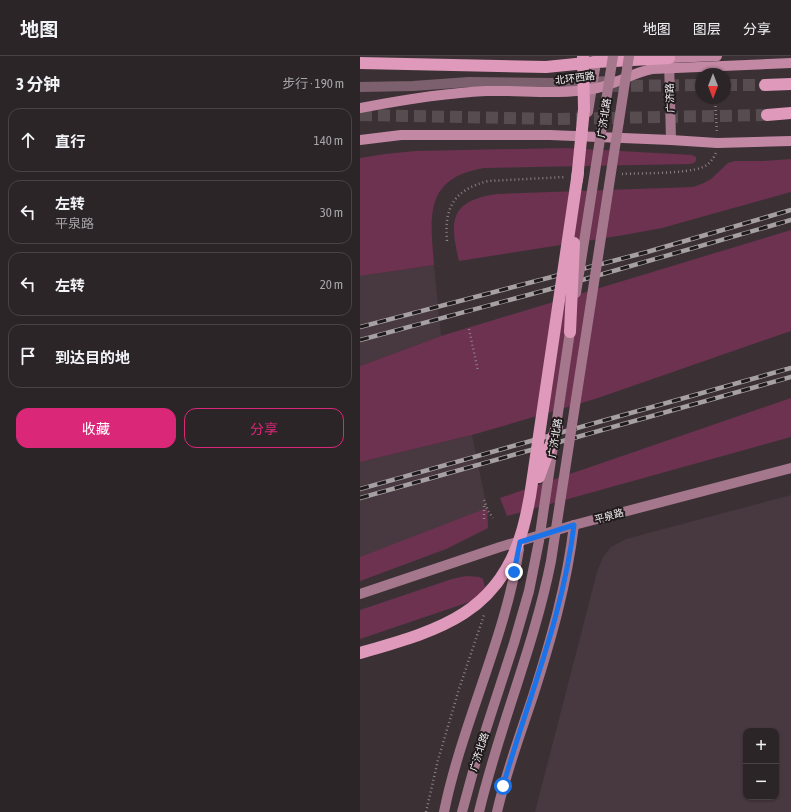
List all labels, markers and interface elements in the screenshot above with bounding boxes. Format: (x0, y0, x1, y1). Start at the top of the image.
text: 地图 (20, 18, 58, 40)
text: 地图 (643, 21, 671, 37)
text: 图层 (693, 21, 721, 37)
text: 分享 (743, 21, 771, 37)
north arrow (695, 68, 731, 104)
street label: 北环西路 (554, 70, 596, 86)
text: 3 分钟 (16, 74, 60, 94)
text: 步行 · 190 m (282, 76, 344, 91)
street label: 广济路 (664, 83, 676, 113)
street label: 广济北路 (595, 97, 613, 139)
icon: ahead (17, 129, 39, 151)
text: 直行 (55, 133, 85, 150)
text: 140 m (314, 133, 343, 148)
text: 左转 (55, 195, 85, 212)
icon: left (17, 201, 39, 223)
text: 30 m (320, 205, 343, 220)
text: 平泉路 (55, 216, 94, 231)
icon: left (17, 273, 39, 295)
text: 左转 (55, 277, 85, 294)
text: 20 m (320, 277, 343, 292)
icon: arrive (17, 345, 39, 367)
text: 到达目的地 (55, 349, 130, 366)
button: 收藏 (16, 408, 176, 448)
button: 分享 (184, 408, 344, 448)
street label: 广济北路 (546, 417, 564, 459)
street label: 平泉路 (593, 507, 625, 525)
route end (505, 563, 523, 581)
map controls (743, 728, 779, 800)
button: + (743, 728, 779, 764)
street label: 广济北路 (468, 731, 490, 773)
button: − (743, 764, 779, 800)
route start (494, 777, 512, 795)

